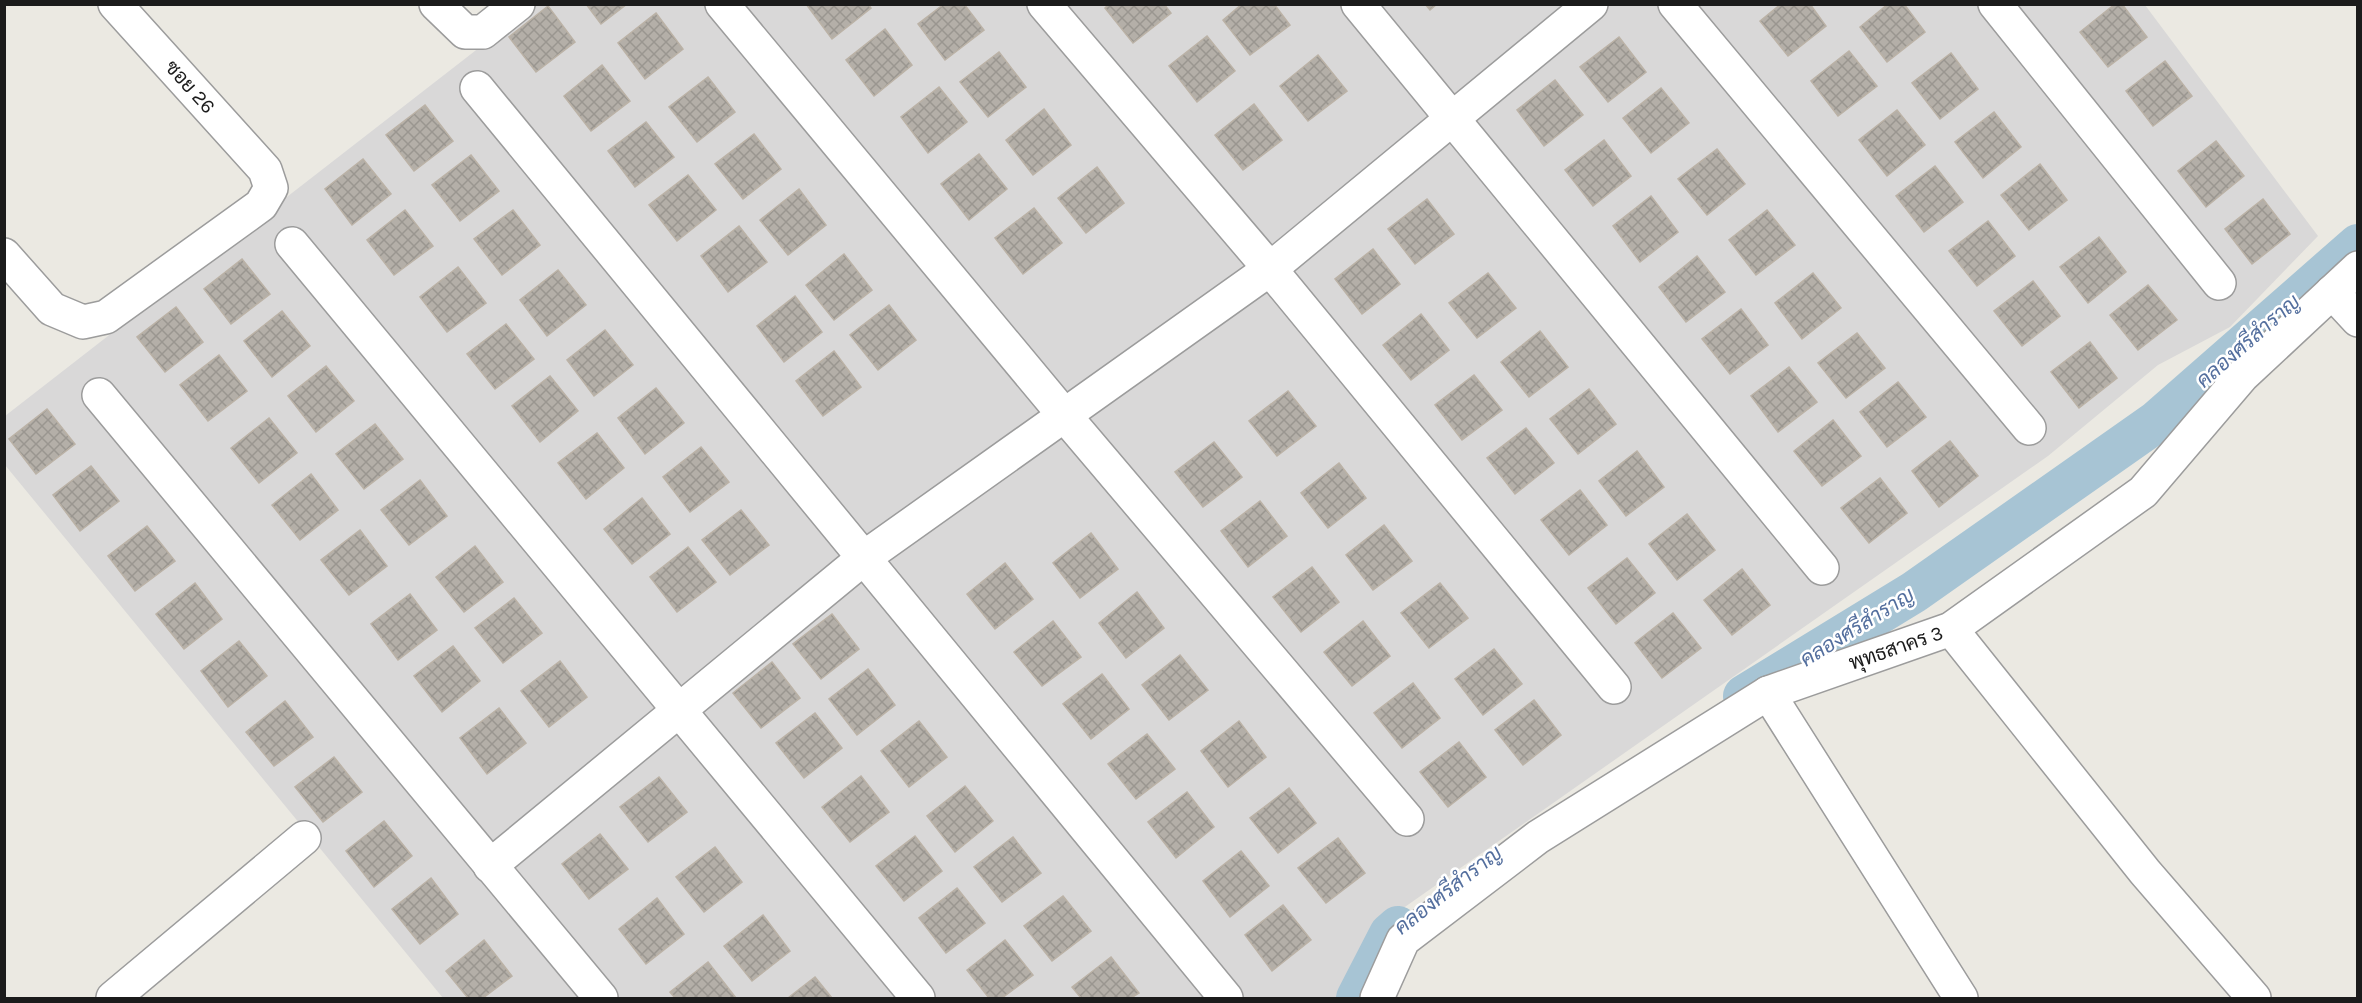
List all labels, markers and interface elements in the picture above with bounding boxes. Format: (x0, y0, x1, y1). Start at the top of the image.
street label: ซอย 26 (160, 56, 220, 118)
water label: คลองศรีสำราญ (2191, 288, 2305, 393)
water label: คลองศรีสำราญ (1795, 581, 1919, 672)
street label: พุทธสาคร 3 (1846, 621, 1947, 677)
water label: คลองศรีสำราญ (1389, 839, 1507, 939)

